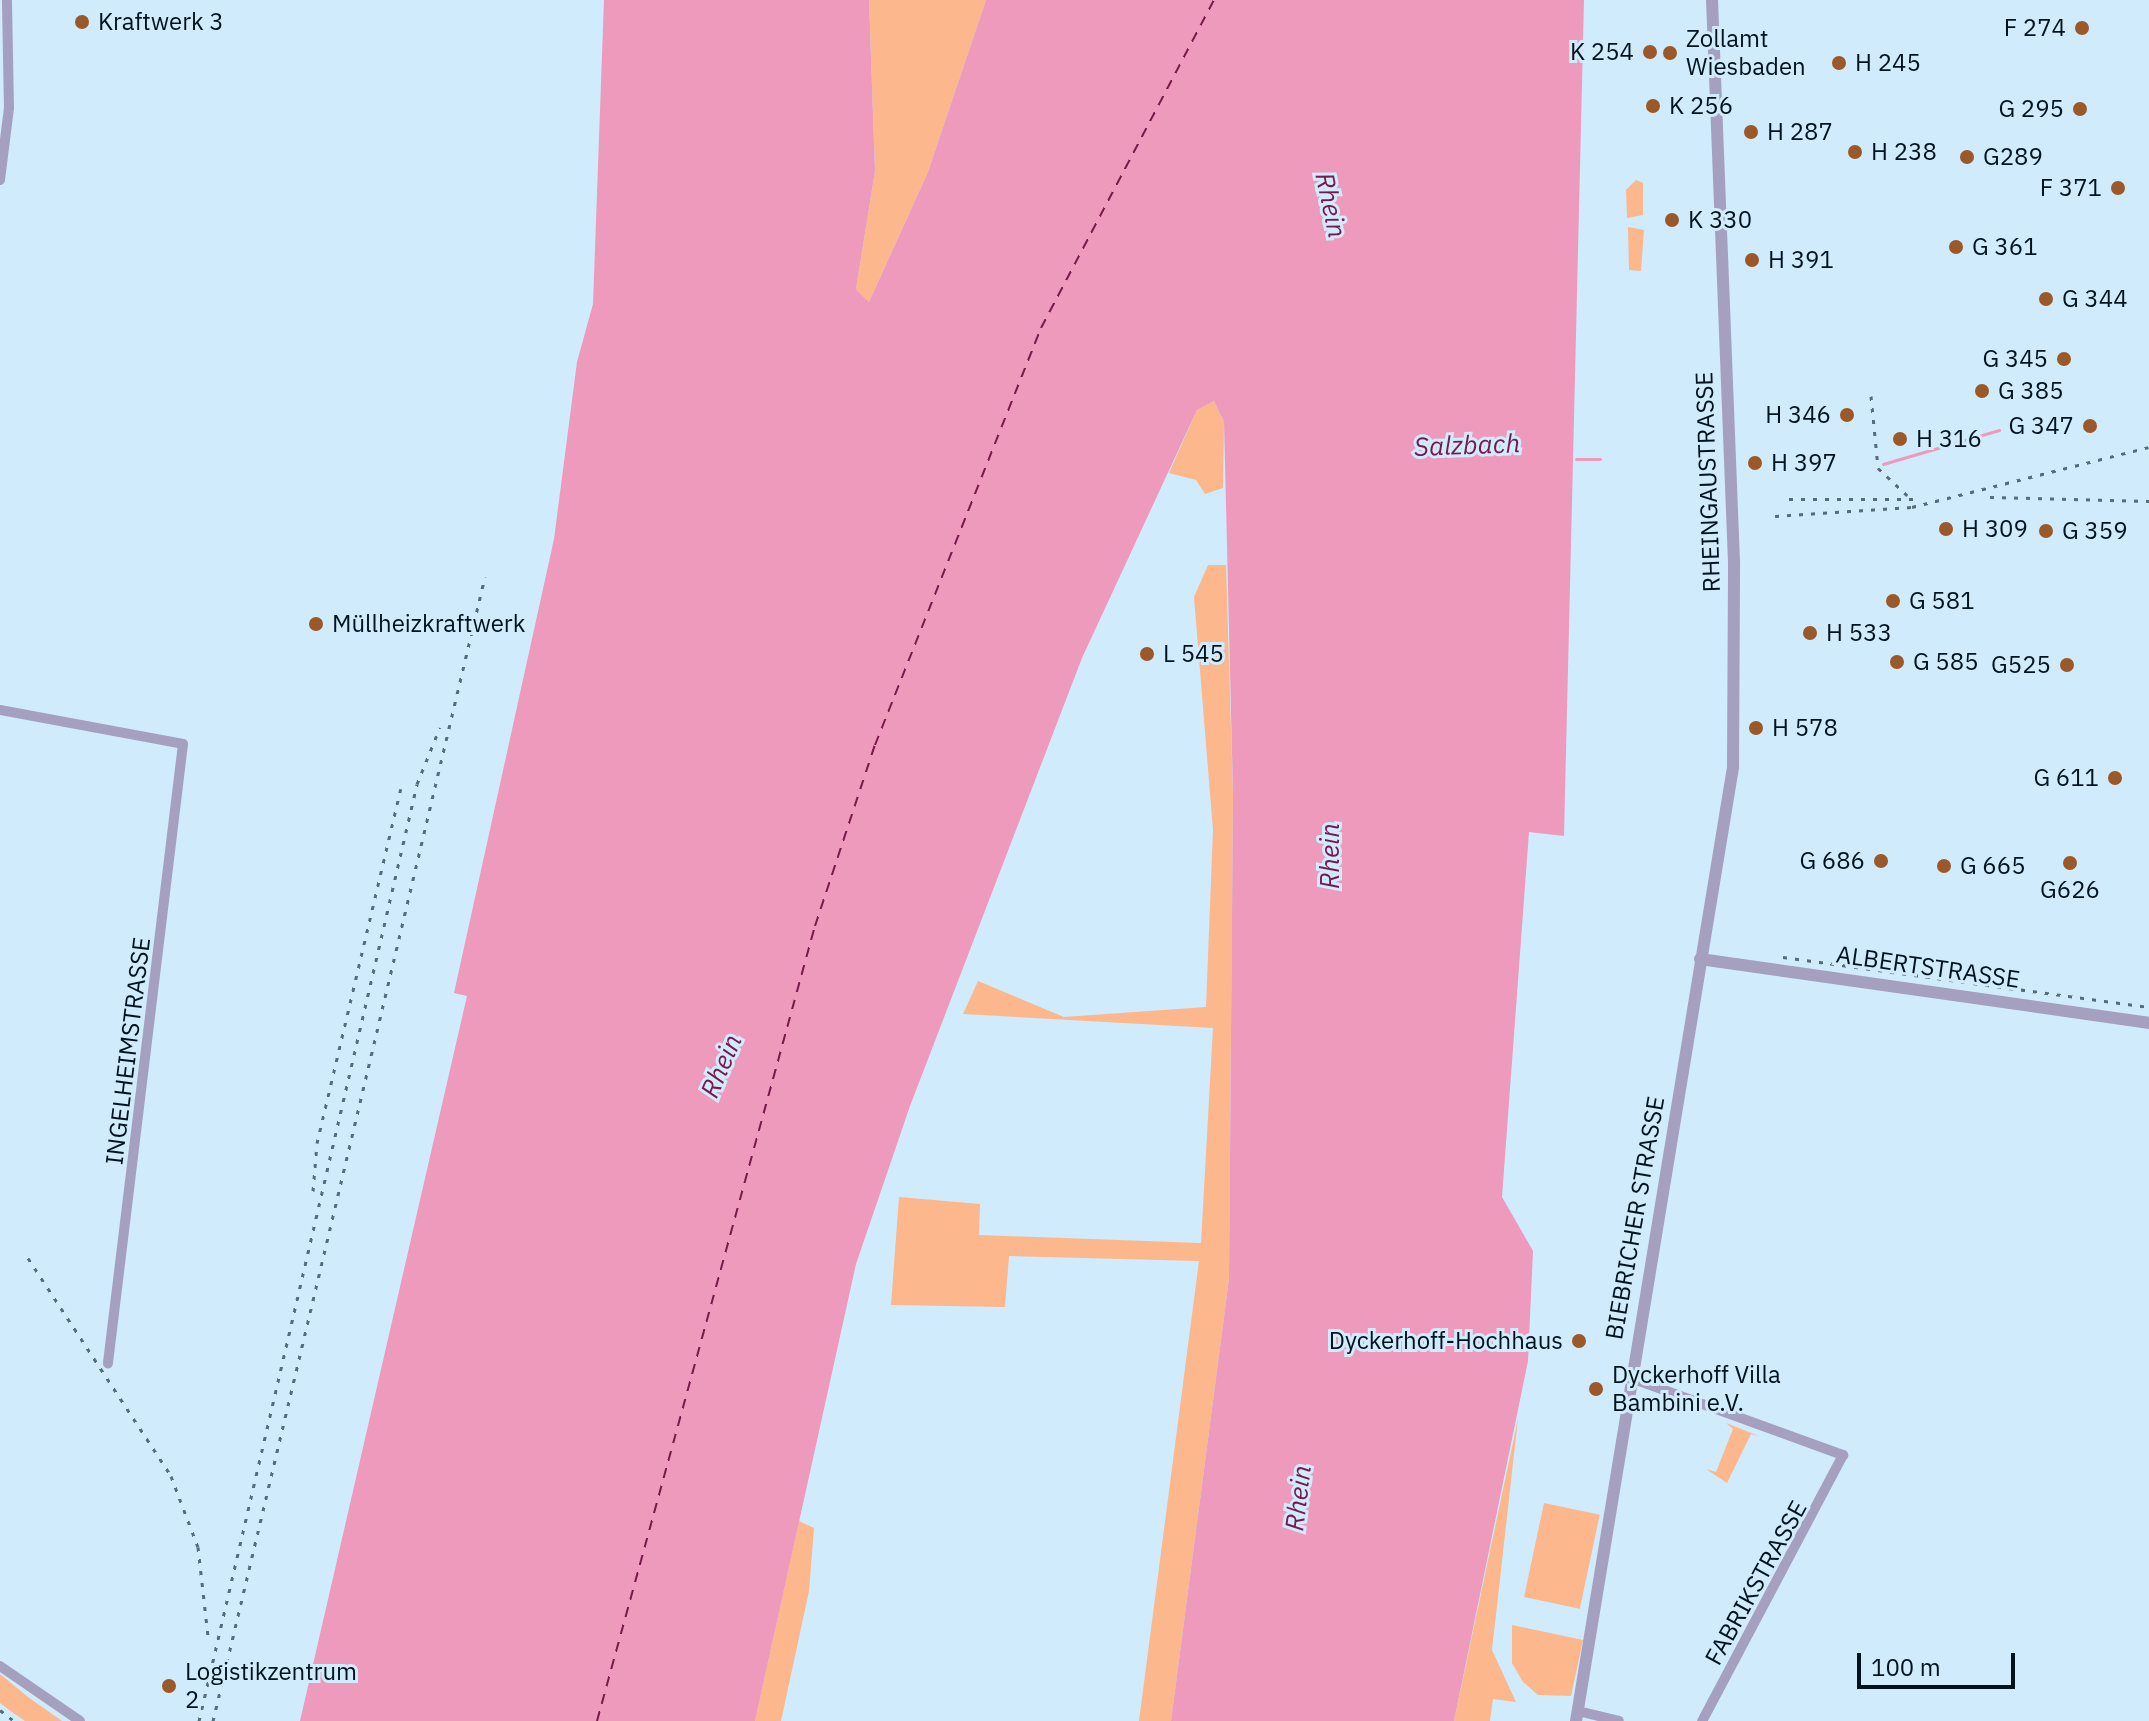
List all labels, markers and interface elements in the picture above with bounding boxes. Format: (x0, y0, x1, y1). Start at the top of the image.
place label: Kraftwerk 3 (98, 8, 224, 36)
marker: Kraftwerk 3 (73, 13, 91, 31)
place label: F 274 (2004, 14, 2066, 42)
marker: F 274 (2073, 19, 2091, 37)
place label: Zollamt Wiesbaden (1686, 25, 1806, 81)
place label: K 254 (1570, 38, 1634, 66)
marker: K 254 (1641, 43, 1659, 61)
marker: Zollamt Wiesbaden (1661, 44, 1679, 62)
place label: H 245 (1855, 49, 1921, 77)
marker: H 245 (1830, 54, 1848, 72)
place label: K 256 (1669, 92, 1733, 120)
place label: G 295 (1998, 95, 2064, 123)
marker: K 256 (1644, 97, 1662, 115)
marker: G 295 (2071, 100, 2089, 118)
place label: H 287 (1767, 118, 1833, 146)
marker: H 287 (1742, 123, 1760, 141)
place label: H 238 (1871, 138, 1937, 166)
marker: H 238 (1846, 143, 1864, 161)
place label: G289 (1983, 143, 2043, 171)
marker: G289 (1958, 148, 1976, 166)
water label: Rhein (1309, 170, 1353, 240)
place label: F 371 (2040, 174, 2102, 202)
marker: F 371 (2109, 179, 2127, 197)
place label: K 330 (1688, 206, 1752, 234)
marker: K 330 (1663, 211, 1681, 229)
place label: G 361 (1972, 233, 2038, 261)
marker: G 361 (1947, 238, 1965, 256)
place label: H 391 (1768, 246, 1834, 274)
marker: H 391 (1743, 251, 1761, 269)
place label: G 344 (2062, 285, 2128, 313)
marker: G 344 (2037, 290, 2055, 308)
place label: G 345 (1982, 345, 2048, 373)
marker: G 345 (2055, 350, 2073, 368)
street label: RHEINGAUSTRASSE (1690, 371, 1726, 593)
place label: G 385 (1998, 377, 2064, 405)
marker: G 385 (1973, 382, 1991, 400)
place label: H 346 (1765, 401, 1831, 429)
marker: H 346 (1838, 406, 1856, 424)
place label: G 347 (2008, 412, 2074, 440)
marker: G 347 (2081, 417, 2099, 435)
place label: H 316 (1916, 425, 1982, 453)
water label: Salzbach (1413, 428, 1521, 462)
marker: H 316 (1891, 430, 1909, 448)
place label: H 397 (1771, 449, 1837, 477)
marker: H 397 (1746, 454, 1764, 472)
place label: H 309 (1962, 515, 2028, 543)
place label: G 359 (2062, 517, 2128, 545)
marker: H 309 (1937, 520, 1955, 538)
marker: G 359 (2037, 522, 2055, 540)
place label: G 581 (1909, 587, 1975, 615)
marker: G 581 (1884, 592, 1902, 610)
place label: Müllheizkraftwerk (332, 610, 525, 638)
marker: Müllheizkraftwerk (307, 615, 325, 633)
place label: H 533 (1826, 619, 1892, 647)
marker: H 533 (1801, 624, 1819, 642)
place label: L 545 (1163, 640, 1224, 668)
marker: L 545 (1138, 645, 1156, 663)
place label: G 585 (1913, 648, 1979, 676)
place label: G525 (1991, 651, 2051, 679)
marker: G 585 (1888, 653, 1906, 671)
marker: G525 (2058, 656, 2076, 674)
place label: H 578 (1772, 714, 1838, 742)
marker: H 578 (1747, 719, 1765, 737)
place label: G 611 (2033, 764, 2099, 792)
marker: G 611 (2106, 769, 2124, 787)
water label: Rhein (1314, 823, 1346, 889)
place label: G 686 (1799, 847, 1865, 875)
marker: G 686 (1872, 852, 1890, 870)
place label: G 665 (1960, 852, 2026, 880)
marker: G626 (2061, 854, 2079, 872)
marker: G 665 (1935, 857, 1953, 875)
place label: G626 (2040, 876, 2100, 904)
street label: INGELHEIMSTRASSE (100, 936, 156, 1166)
street label: ALBERTSTRASSE (1834, 940, 2022, 994)
water label: Rhein (694, 1030, 748, 1102)
street label: BIEBRICHER STRASSE (1599, 1094, 1671, 1342)
place label: Dyckerhoff-Hochhaus (1329, 1327, 1563, 1355)
marker: Dyckerhoff-Hochhaus (1570, 1332, 1588, 1350)
place label: Dyckerhoff Villa Bambini e.V. (1612, 1361, 1781, 1417)
marker: Dyckerhoff Villa Bambini e.V. (1587, 1380, 1605, 1398)
water label: Rhein (1279, 1463, 1317, 1533)
street label: FABRIKSTRASSE (1699, 1496, 1813, 1670)
scale bar (1861, 1637, 2019, 1687)
text: 100 m (1871, 1651, 1941, 1683)
place label: Logistikzentrum 2 (185, 1658, 357, 1714)
marker: Logistikzentrum 2 (160, 1677, 178, 1695)

